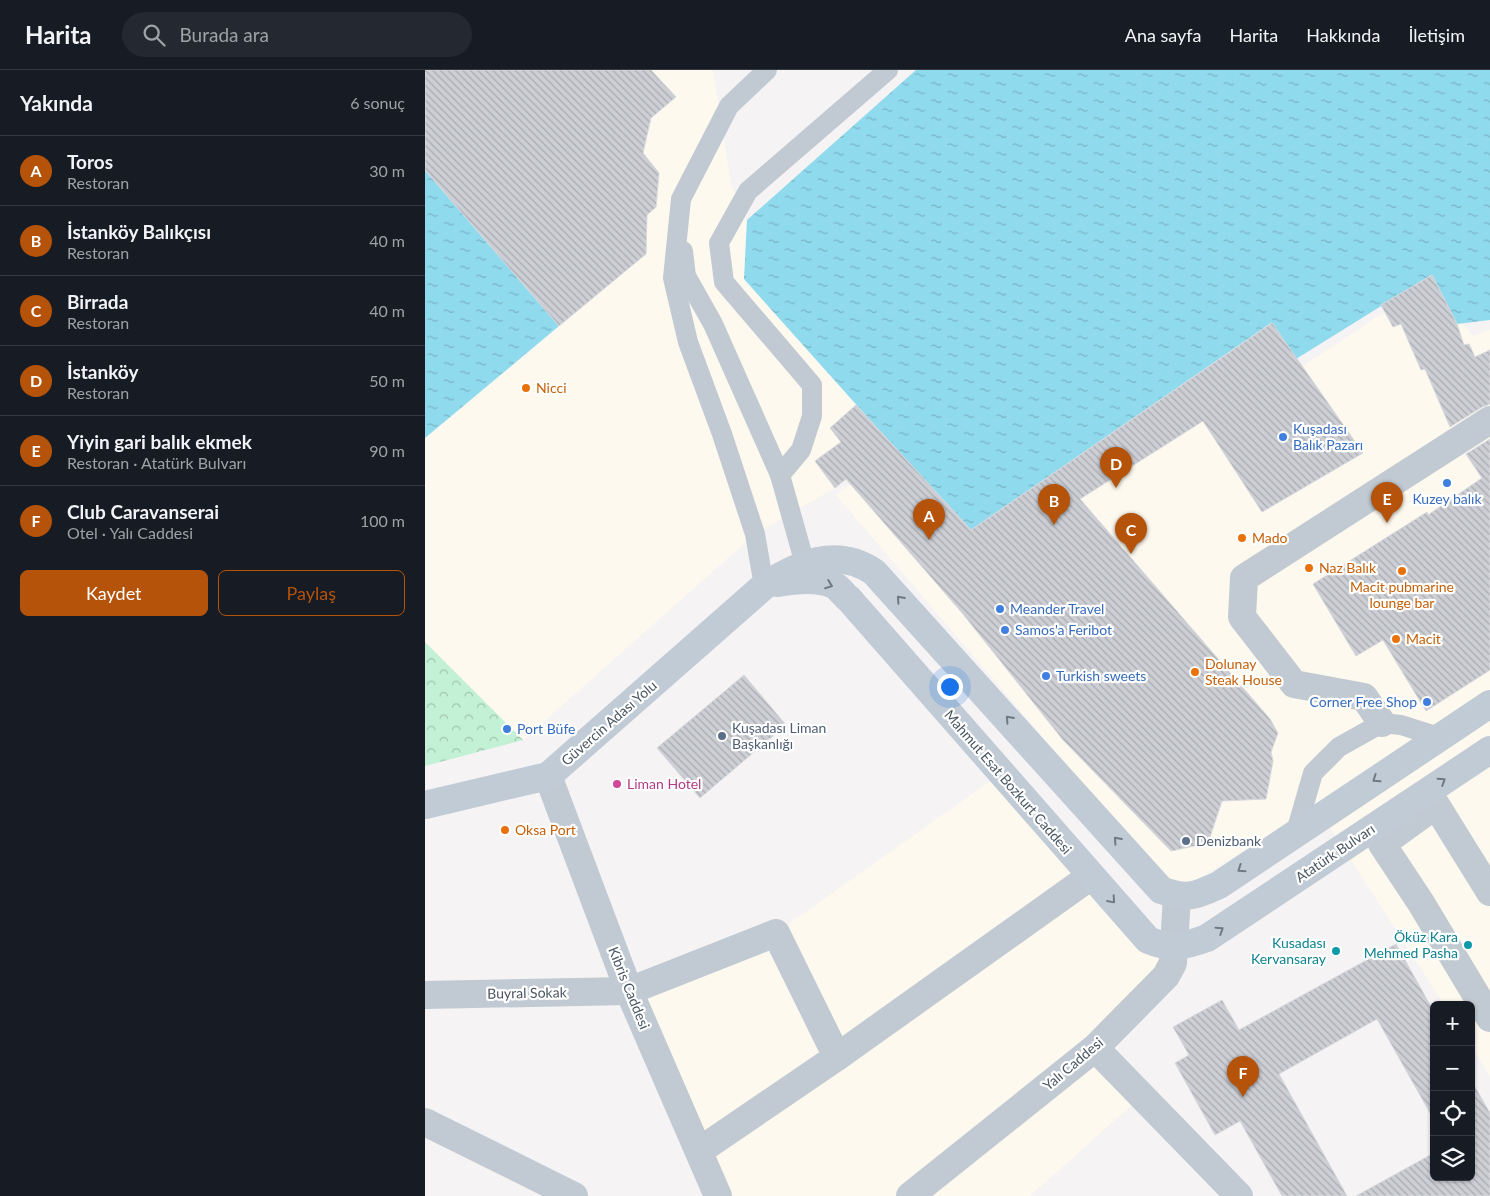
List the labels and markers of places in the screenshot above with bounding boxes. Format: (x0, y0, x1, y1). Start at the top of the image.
place label: Nicci (536, 379, 567, 396)
marker: Nicci (520, 382, 532, 394)
place label: Kuşadası Balık Pazarı (1293, 420, 1363, 453)
marker: Kuşadası Balık Pazarı (1277, 431, 1289, 443)
pin: D (1100, 447, 1132, 488)
marker: Kuzey balık (1441, 477, 1453, 489)
pin: E (1371, 482, 1403, 523)
pin: B (1038, 484, 1070, 525)
place label: Kuzey balık (1412, 490, 1482, 507)
pin: A (913, 499, 945, 540)
pin: C (1115, 513, 1147, 554)
place label: Mado (1252, 529, 1288, 546)
marker: Mado (1236, 532, 1248, 544)
place label: Naz Balık (1319, 559, 1377, 576)
marker: Naz Balık (1303, 562, 1315, 574)
marker: Macit pubmarine lounge bar (1396, 565, 1408, 577)
place label: Macit pubmarine lounge bar (1350, 578, 1454, 611)
place label: Meander Travel (1010, 600, 1104, 617)
marker: Meander Travel (994, 603, 1006, 615)
place label: Samos'a Feribot (1015, 621, 1112, 638)
marker: Samos'a Feribot (999, 624, 1011, 636)
place label: Macit (1406, 630, 1441, 647)
marker: Macit (1390, 633, 1402, 645)
place label: Dolunay Steak House (1205, 655, 1282, 688)
marker: Dolunay Steak House (1189, 666, 1201, 678)
place label: Turkish sweets (1056, 667, 1146, 684)
marker: Turkish sweets (1040, 670, 1052, 682)
place label: Corner Free Shop (1310, 693, 1417, 710)
marker: Corner Free Shop (1421, 696, 1433, 708)
place label: Kuşadası Liman Başkanlığı (732, 719, 826, 752)
place label: Port Büfe (517, 720, 575, 737)
marker: Port Büfe (501, 723, 513, 735)
marker: Kuşadası Liman Başkanlığı (716, 730, 728, 742)
place label: Liman Hotel (627, 775, 701, 792)
marker: Liman Hotel (611, 778, 623, 790)
place label: Oksa Port (515, 821, 576, 838)
marker: Oksa Port (499, 824, 511, 836)
place label: Denizbank (1196, 832, 1262, 849)
marker: Denizbank (1180, 835, 1192, 847)
place label: Öküz Kara Mehmed Pasha (1364, 928, 1458, 961)
place label: Kusadası Kervansaray (1251, 934, 1327, 967)
marker: Öküz Kara Mehmed Pasha (1462, 939, 1474, 951)
marker: Kusadası Kervansaray (1330, 945, 1342, 957)
pin: F (1227, 1056, 1259, 1097)

